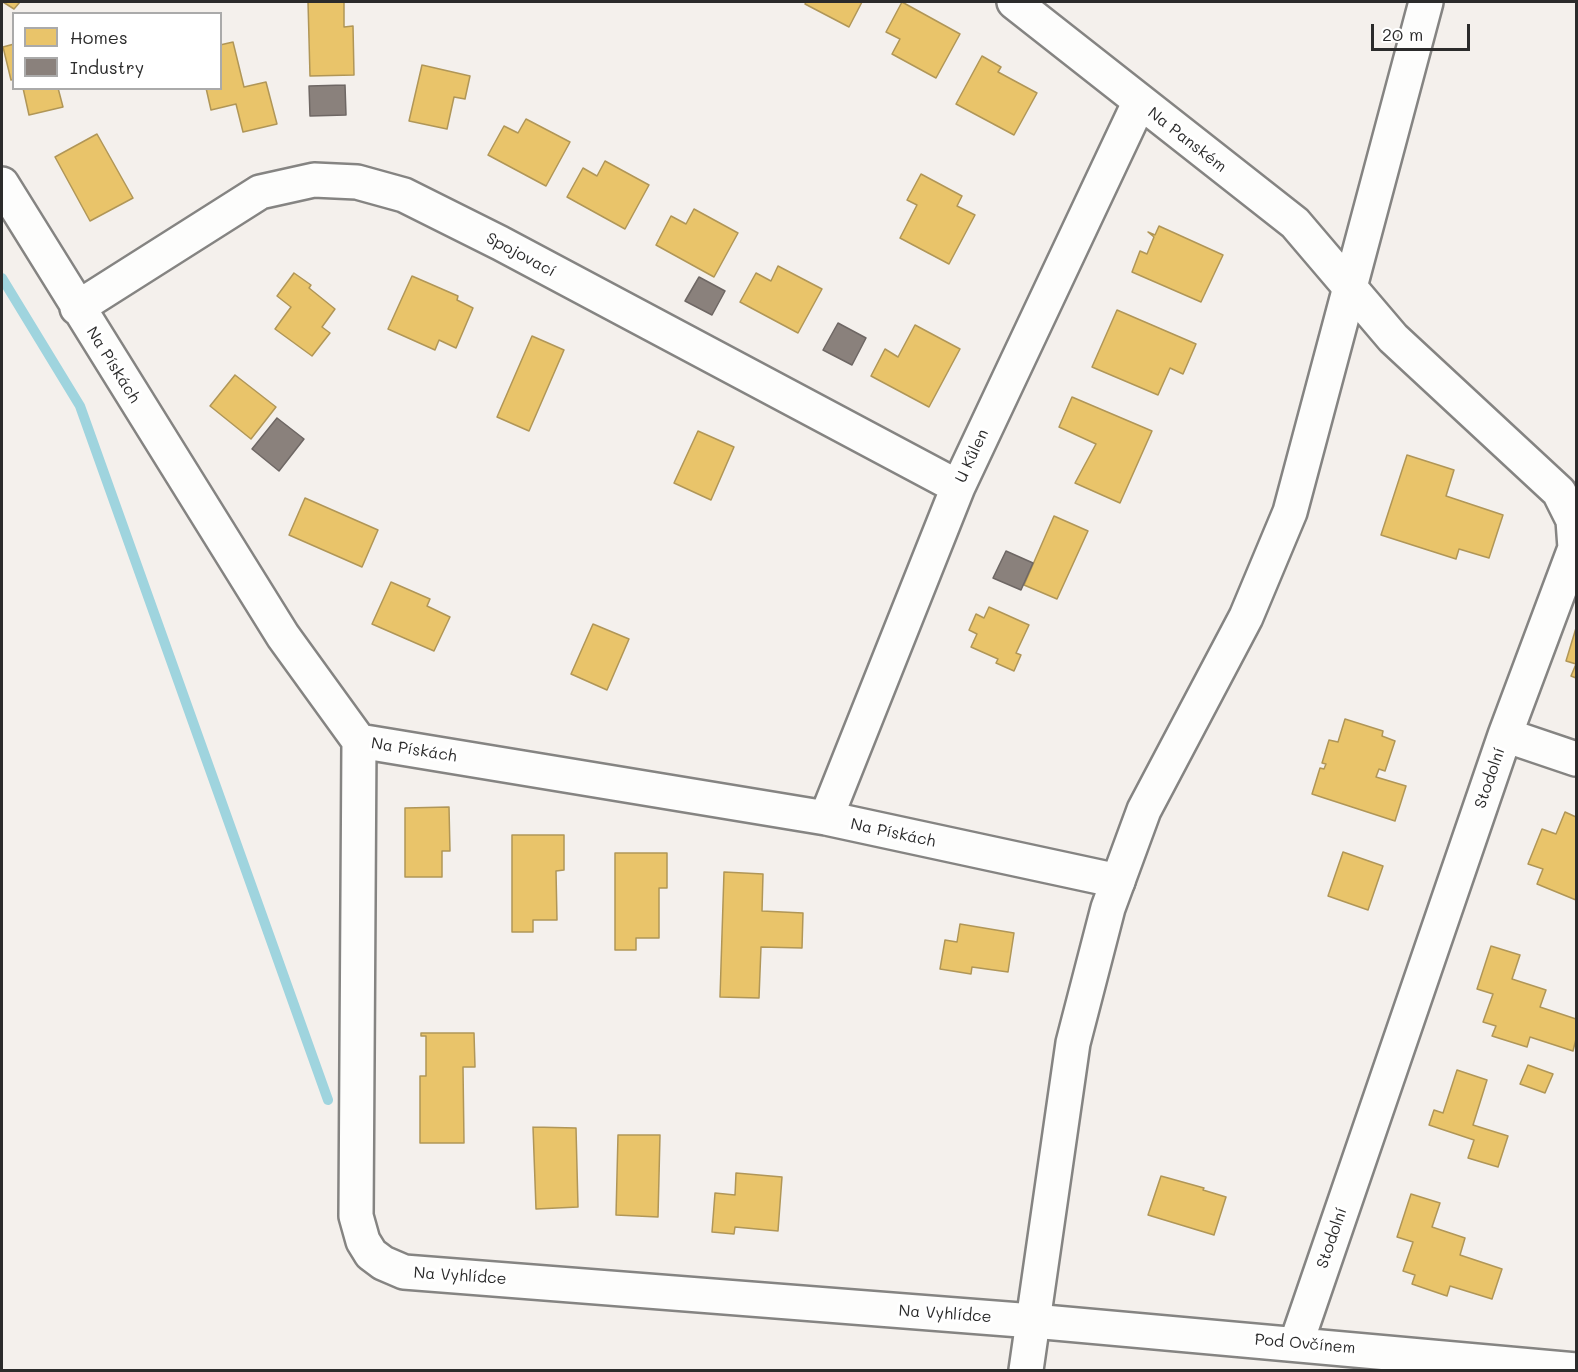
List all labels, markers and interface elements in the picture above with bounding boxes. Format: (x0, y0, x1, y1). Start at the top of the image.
legend (12, 12, 222, 90)
scale bar (1374, 12, 1473, 50)
text: 20 m (1382, 22, 1423, 46)
text: Homes (70, 25, 128, 49)
text: Industry (70, 55, 144, 79)
street label: Na Panském (1144, 103, 1230, 177)
street label: Spojovací (483, 229, 559, 281)
street label: Na Pískách (82, 323, 144, 407)
street label: U Kůlen (951, 426, 993, 486)
street label: Na Pískách (370, 734, 458, 766)
street label: Stodolní (1471, 745, 1509, 811)
street label: Na Pískách (849, 815, 937, 851)
street label: Stodolní (1313, 1205, 1351, 1271)
street label: Na Vyhlídce (413, 1263, 507, 1289)
street label: Na Vyhlídce (898, 1301, 992, 1327)
street label: Pod Ovčínem (1254, 1330, 1356, 1358)

